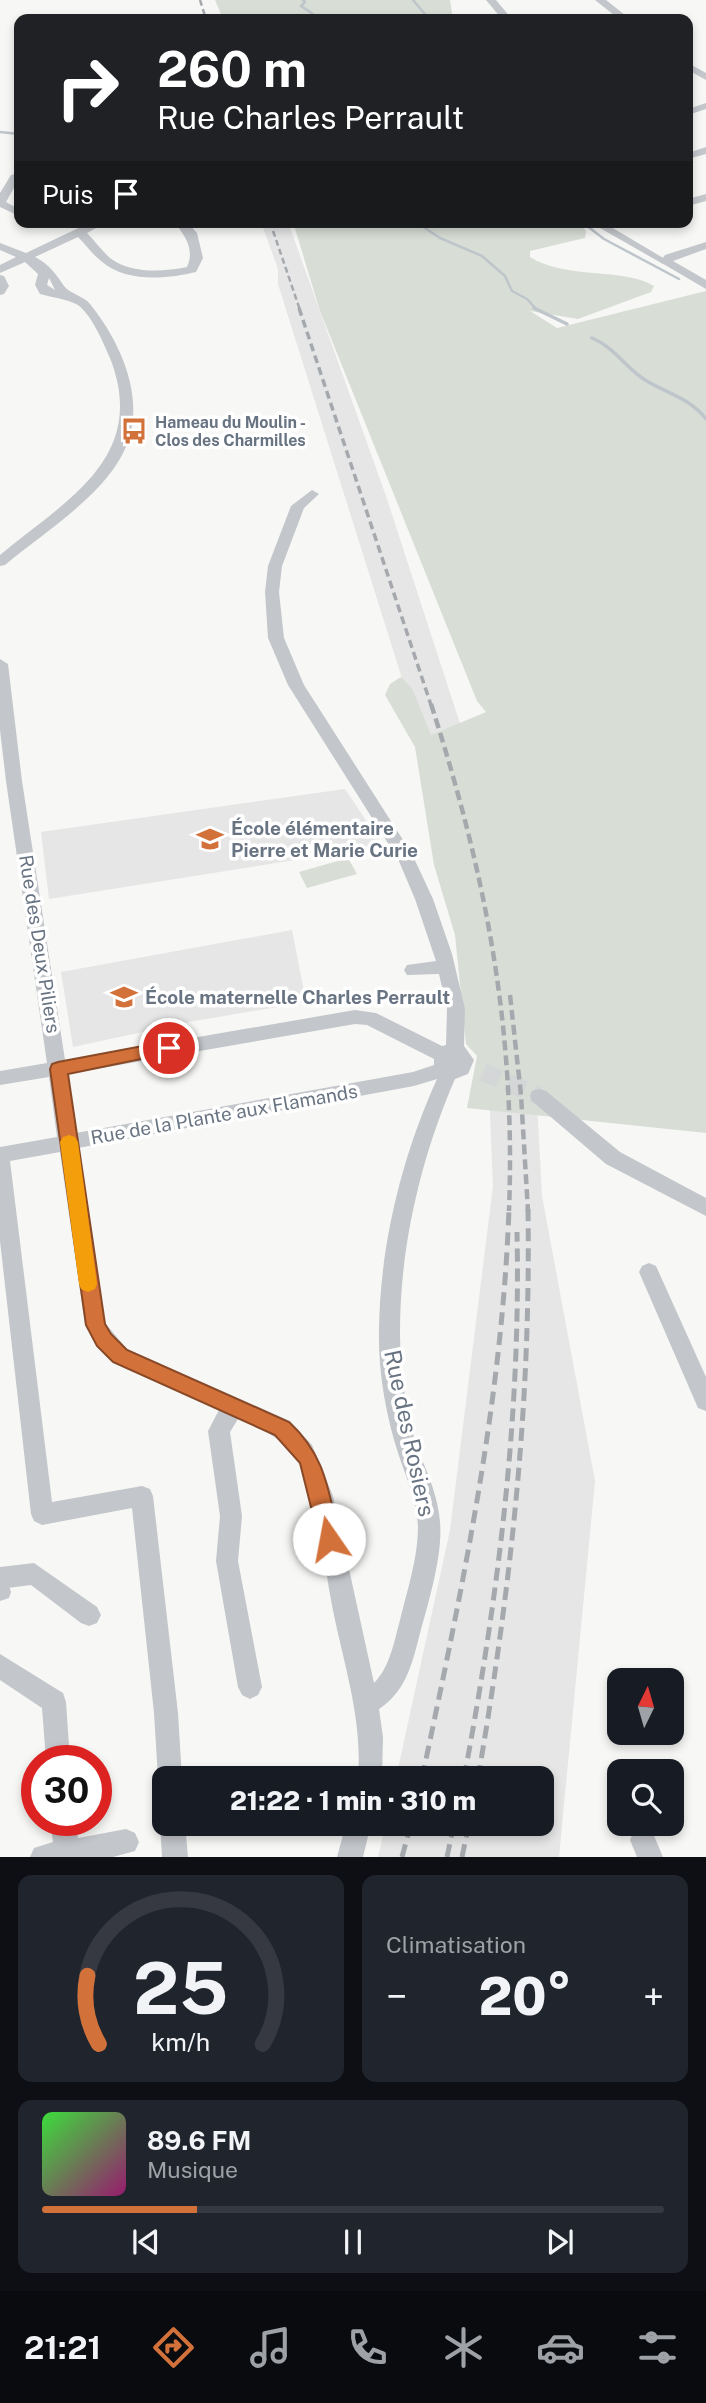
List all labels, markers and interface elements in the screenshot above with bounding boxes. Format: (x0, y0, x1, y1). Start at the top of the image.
text: 260 m (157, 40, 307, 98)
icon: right (42, 42, 133, 133)
text: Rue Charles Perrault (157, 99, 464, 136)
icon: arrive (107, 175, 145, 213)
text: Puis (42, 179, 93, 210)
place label: Hameau du Moulin - Clos des Charmilles (155, 413, 306, 450)
bus stop icon: Hameau du Moulin - Clos des Charmilles (119, 416, 149, 446)
place label: École élémentaire Pierre et Marie Curie (231, 817, 418, 861)
school or university icon: École élémentaire Pierre et Marie Curie (195, 824, 225, 854)
street label: Rue des Deux Piliers (15, 853, 65, 1035)
school or university icon: École maternelle Charles Perrault (109, 982, 139, 1012)
place label: École maternelle Charles Perrault (145, 986, 450, 1008)
pin (139, 1018, 199, 1078)
icon: arrive (150, 1029, 188, 1067)
street label: Rue de la Plante aux Flamands (89, 1080, 359, 1148)
street label: Rue des Rosiers (379, 1347, 441, 1519)
position arrow (292, 1502, 366, 1576)
north arrow (607, 1668, 684, 1745)
map controls (607, 1668, 684, 1836)
speed limit sign: 30 (21, 1745, 112, 1836)
button: search (607, 1759, 684, 1836)
text: 21:22 · 1 min · 310 m (230, 1785, 476, 1816)
text: Climatisation (386, 1931, 526, 1958)
text: 25 (133, 1946, 229, 2031)
text: 20° (478, 1966, 572, 2027)
text: − (386, 1974, 407, 2019)
text: + (643, 1974, 664, 2019)
text: km/h (152, 2027, 210, 2057)
text: 89.6 FM (147, 2125, 251, 2156)
text: Musique (147, 2156, 238, 2183)
icon: previous (127, 2223, 165, 2261)
icon: pause (334, 2223, 372, 2261)
icon: next (541, 2223, 579, 2261)
icon: directions (149, 2323, 198, 2372)
icon: music (246, 2323, 295, 2372)
icon: phone (343, 2323, 392, 2372)
icon: climate (439, 2323, 488, 2372)
icon: car (536, 2323, 585, 2372)
icon: filters (633, 2323, 682, 2372)
text: 21:21 (24, 2329, 101, 2366)

